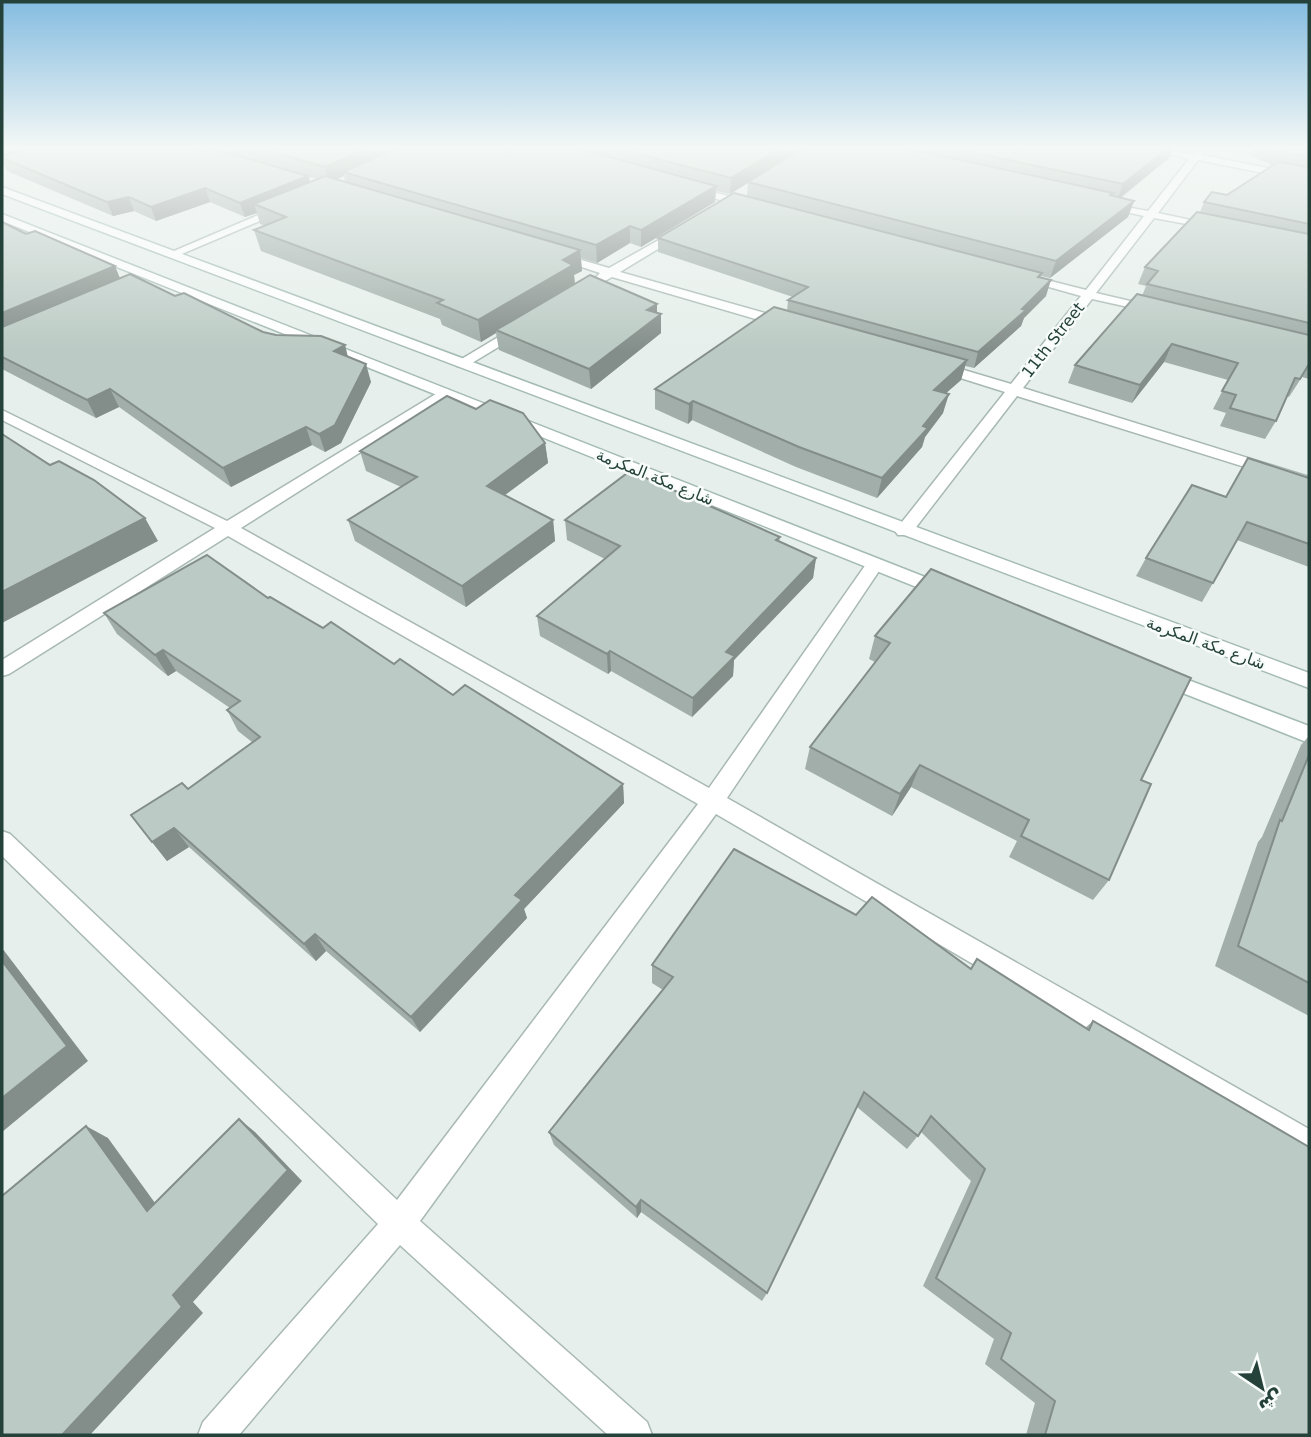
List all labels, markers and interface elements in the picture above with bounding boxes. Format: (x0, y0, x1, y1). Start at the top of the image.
street label: 11th Street (1018, 298, 1088, 382)
street label: شارع مكة المكرمة (593, 445, 717, 510)
street label: شارع مكة المكرمة (1144, 613, 1268, 674)
north arrow (1227, 1353, 1297, 1423)
text: ش (1254, 1385, 1289, 1418)

